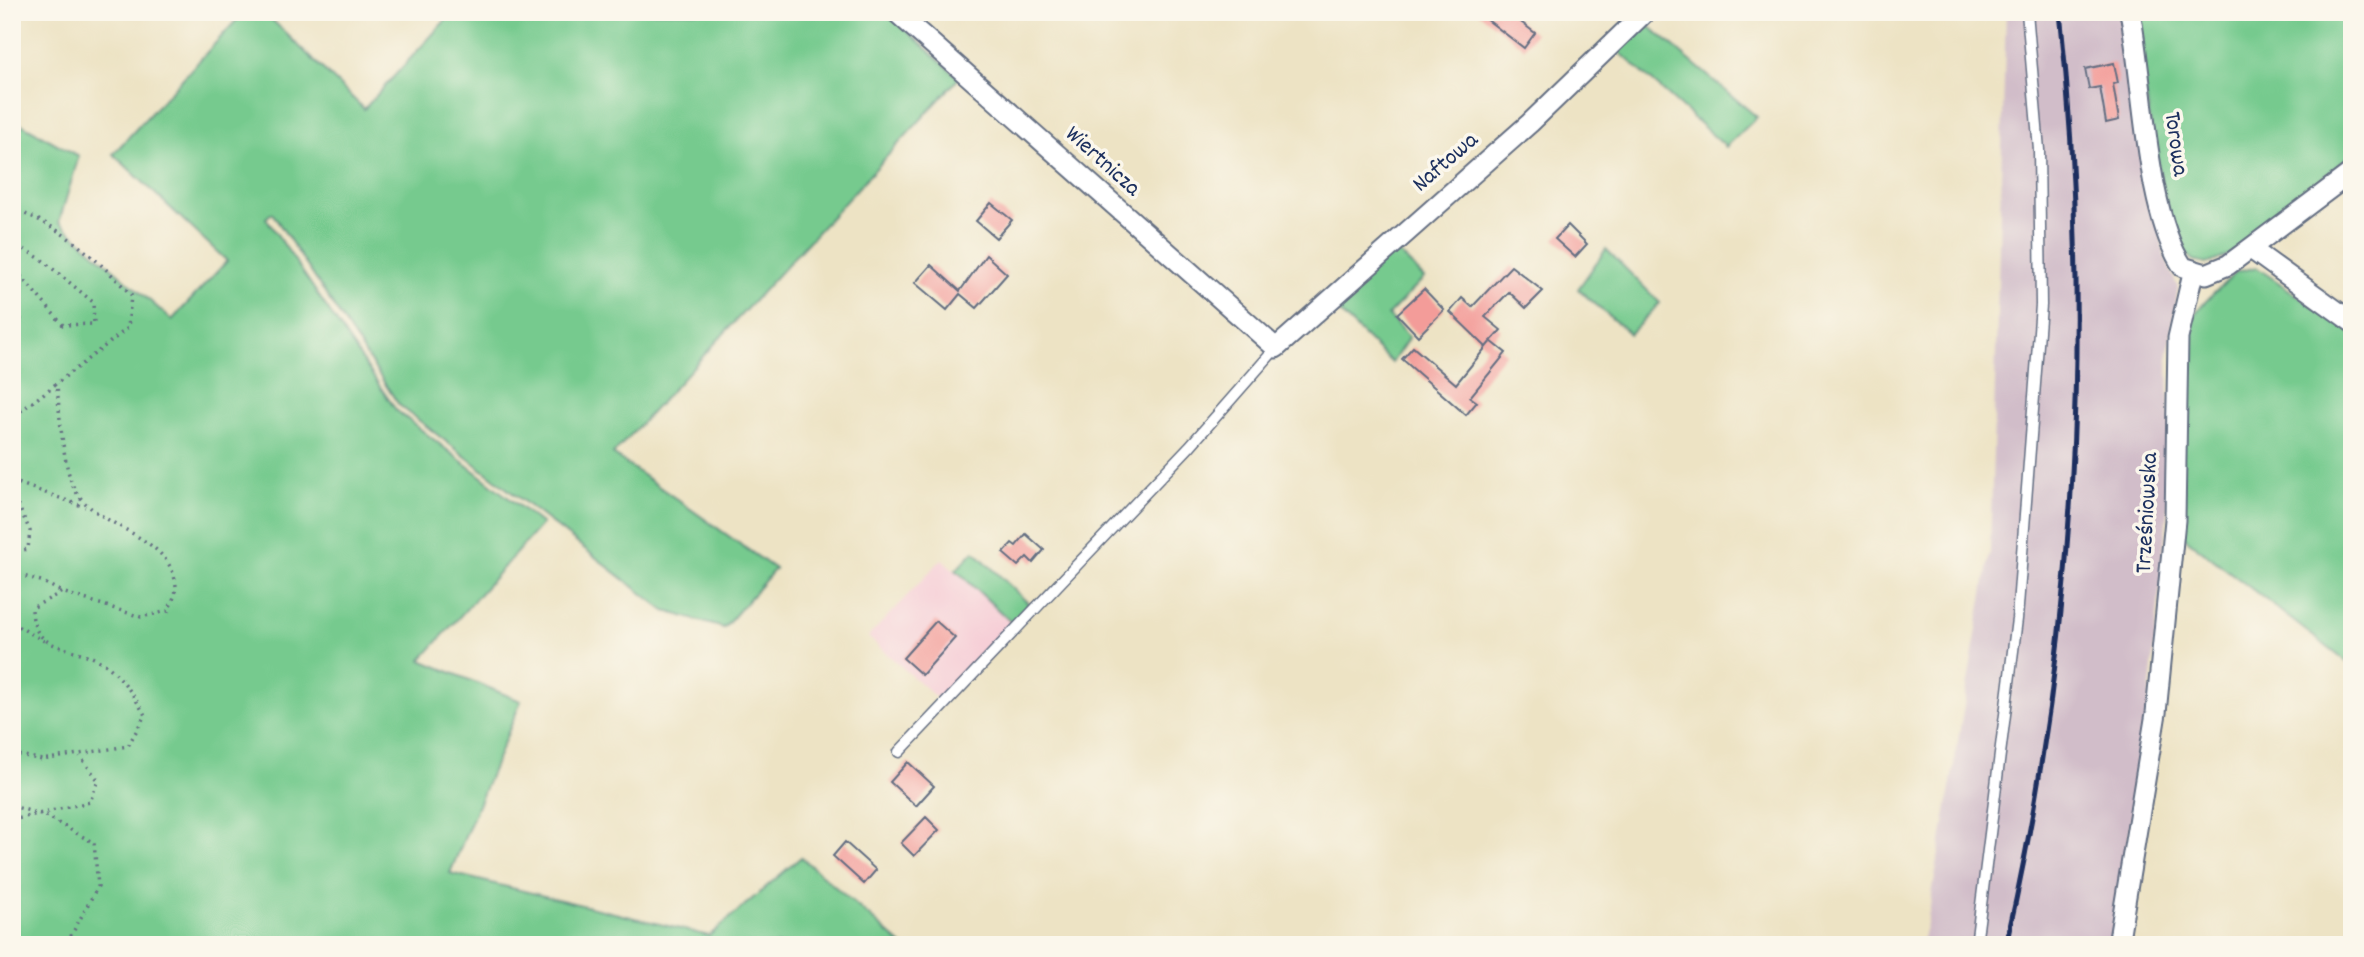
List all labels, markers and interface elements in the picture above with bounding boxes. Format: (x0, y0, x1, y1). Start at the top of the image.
street label: Torowa (2154, 110, 2196, 179)
street label: Wiertnicza (1056, 119, 1148, 206)
street label: Naftowa (1405, 124, 1487, 201)
street label: Trześniowska (2128, 451, 2168, 574)

